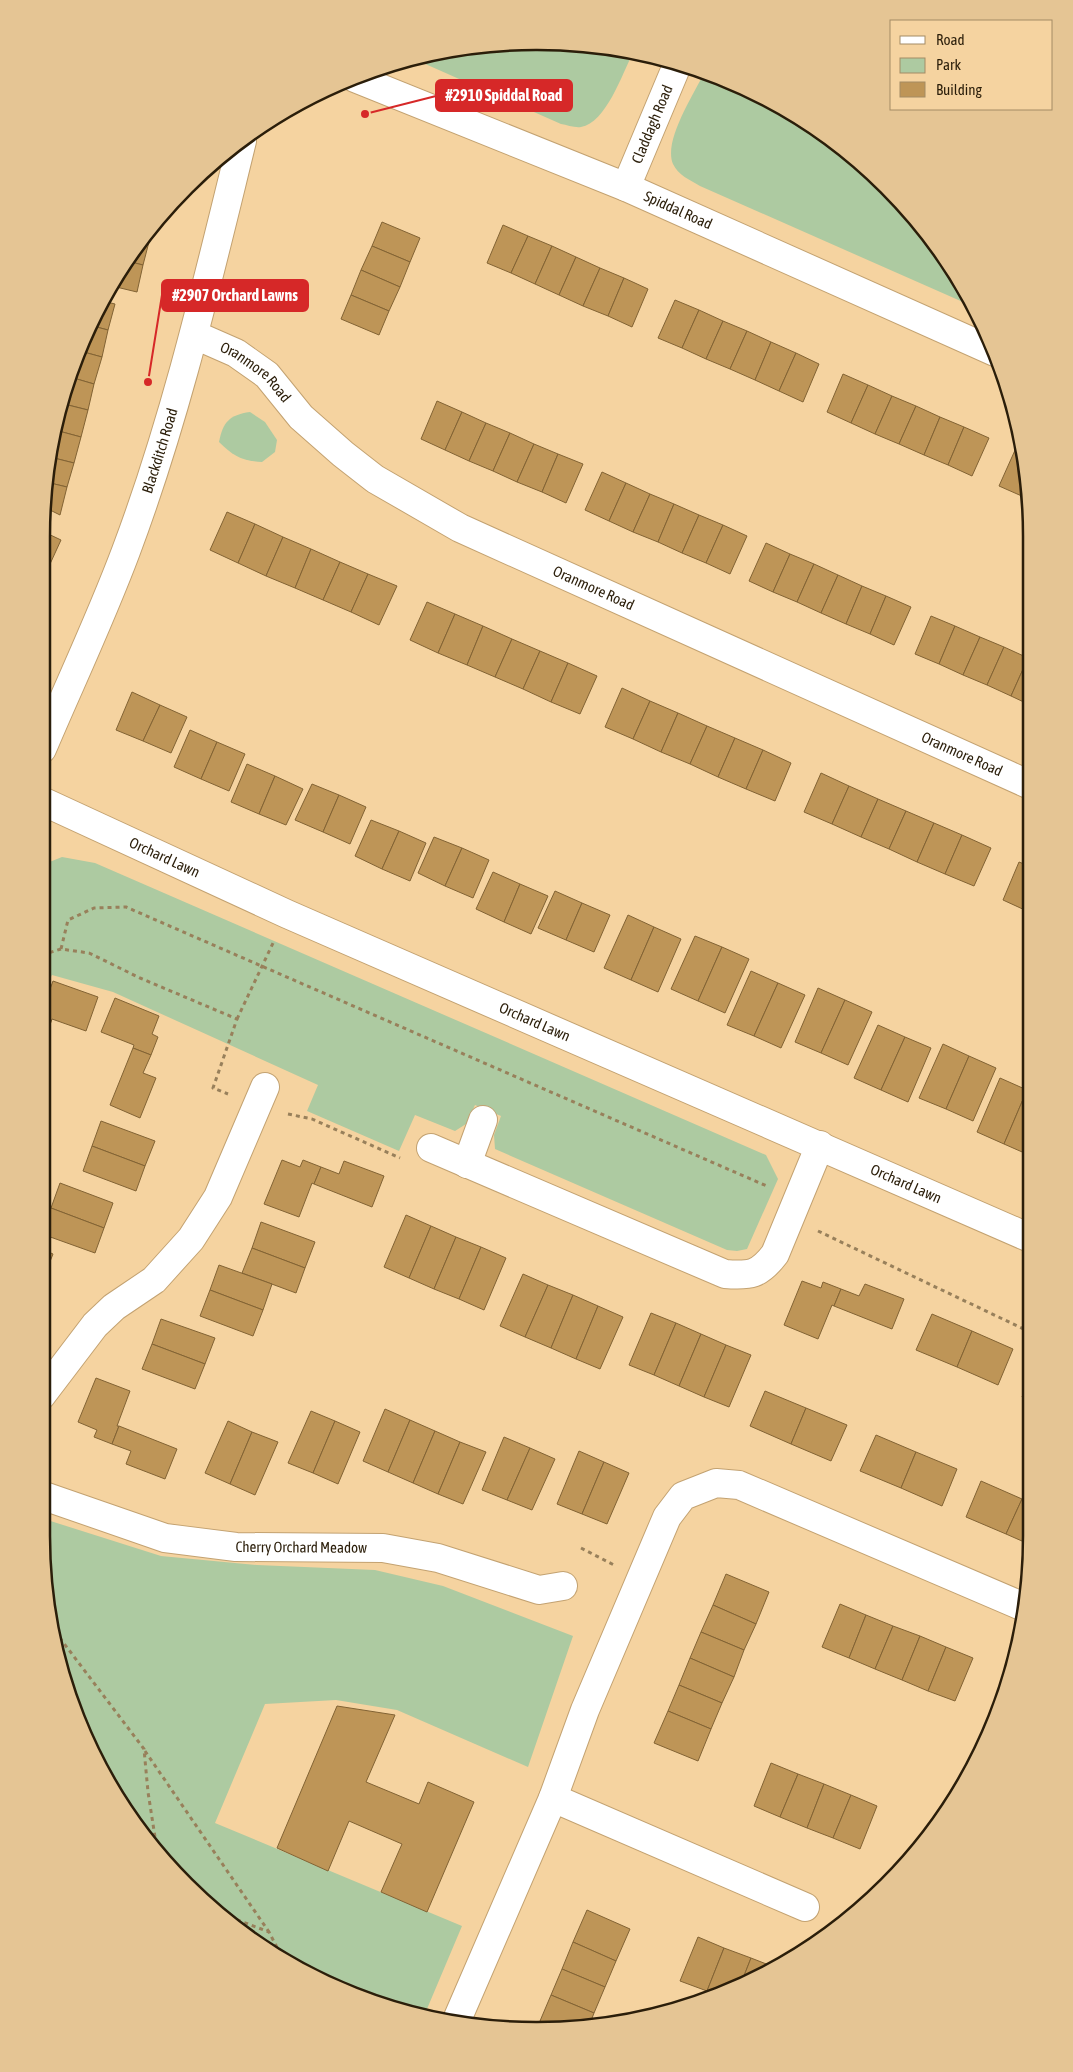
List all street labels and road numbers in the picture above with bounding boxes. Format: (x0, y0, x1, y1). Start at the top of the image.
street label: Claddagh Road (628, 82, 676, 166)
street label: Spiddal Road (641, 187, 715, 232)
street label: Oranmore Road (218, 338, 295, 405)
street label: Blackditch Road (138, 406, 181, 495)
street label: Oranmore Road (551, 562, 637, 613)
street label: Oranmore Road (919, 728, 1005, 779)
street label: Orchard Lawn (127, 834, 203, 881)
street label: Orchard Lawn (497, 999, 573, 1044)
street label: Orchard Lawn (868, 1161, 944, 1206)
street label: Cherry Orchard Meadow (235, 1538, 367, 1556)

